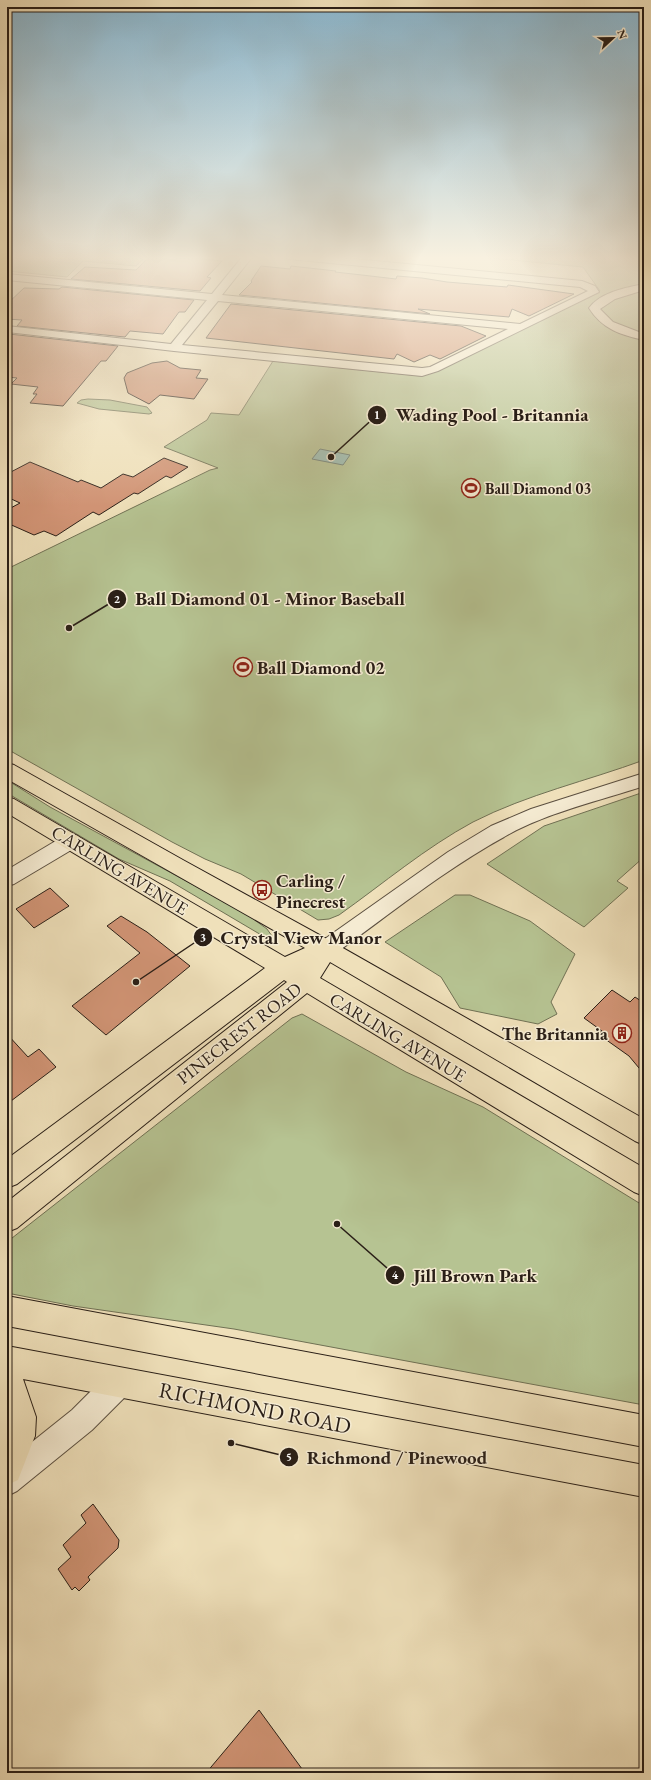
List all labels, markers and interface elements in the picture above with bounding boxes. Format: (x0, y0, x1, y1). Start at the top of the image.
north arrow (593, 18, 633, 58)
text: N (614, 28, 630, 41)
callout: Wading Pool - Britannia (367, 399, 596, 430)
text: Wading Pool - Britannia (396, 402, 589, 427)
text: 1 (374, 407, 380, 423)
sports icon: Ball Diamond 03 (460, 477, 482, 499)
place label: Ball Diamond 03 (485, 479, 591, 498)
callout: Ball Diamond 01 - Minor Baseball (107, 583, 413, 614)
text: Ball Diamond 01 - Minor Baseball (135, 586, 405, 611)
text: 2 (114, 591, 121, 607)
sports icon: Ball Diamond 02 (232, 656, 254, 678)
place label: Ball Diamond 02 (257, 656, 385, 679)
street label: CARLING AVENUE (47, 820, 193, 920)
place label: Carling / Pinecrest (276, 869, 346, 913)
bus stop icon: Carling / Pinecrest (251, 879, 273, 901)
callout: Crystal View Manor (193, 922, 390, 953)
text: Crystal View Manor (220, 925, 382, 950)
text: 3 (200, 929, 206, 945)
street label: PINECREST ROAD (172, 977, 306, 1089)
street label: CARLING AVENUE (325, 987, 471, 1087)
place label: The Britannia (501, 1022, 608, 1045)
building icon: The Britannia (611, 1022, 633, 1044)
callout: Jill Brown Park (385, 1260, 545, 1291)
text: Jill Brown Park (411, 1263, 537, 1288)
text: 4 (392, 1267, 399, 1283)
street label: RICHMOND ROAD (156, 1375, 354, 1441)
callout: Richmond / Pinewood (279, 1442, 495, 1473)
text: Richmond / Pinewood (307, 1445, 488, 1470)
text: 5 (286, 1449, 292, 1465)

